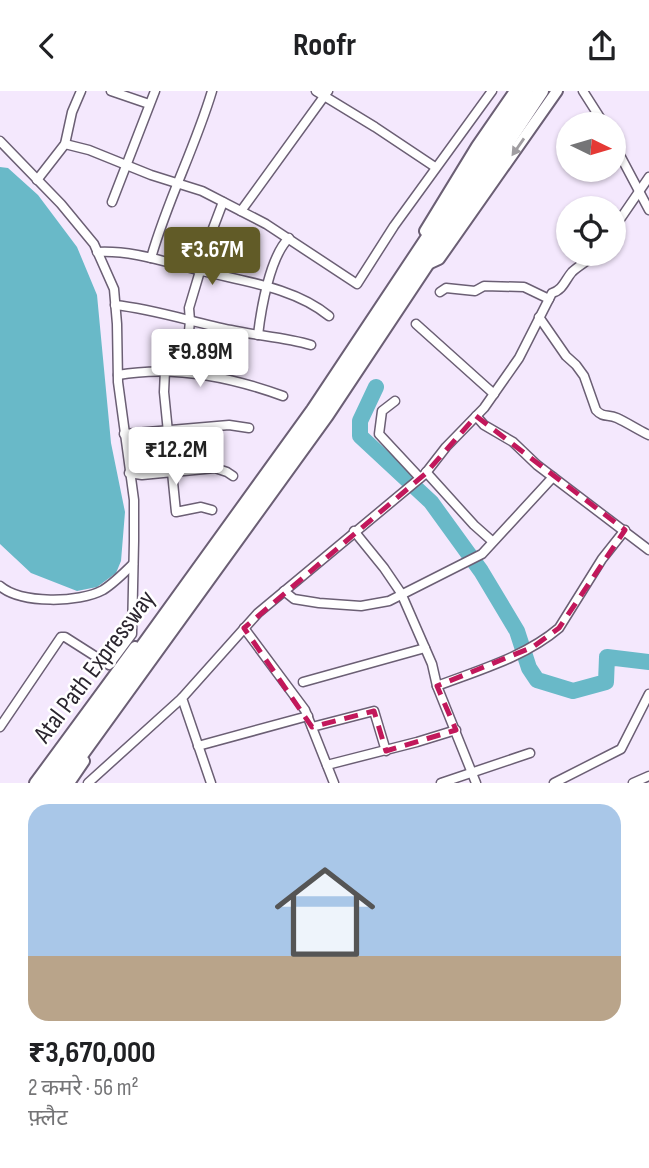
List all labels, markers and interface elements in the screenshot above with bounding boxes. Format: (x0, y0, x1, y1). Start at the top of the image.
text: Roofr (293, 26, 356, 65)
icon: back (28, 27, 66, 65)
icon: share (583, 27, 621, 65)
north arrow (556, 112, 626, 182)
map controls (556, 112, 626, 266)
one-way arrow (511, 138, 525, 156)
button: locate (556, 196, 626, 266)
pin: ₹3.67M (155, 227, 269, 287)
text: ₹3.67M (180, 236, 244, 264)
pin: ₹9.89M (143, 329, 257, 389)
text: ₹9.89M (167, 338, 233, 366)
pin: ₹12.2M (119, 427, 233, 487)
text: ₹12.2M (145, 436, 207, 464)
street label: Atal Path Expressway (27, 585, 162, 750)
icon: home (262, 849, 388, 975)
text: ₹3,670,000 (28, 1035, 156, 1071)
text: 2 कमरे · 56 m² (28, 1074, 139, 1102)
text: फ़्लैट (28, 1104, 68, 1132)

